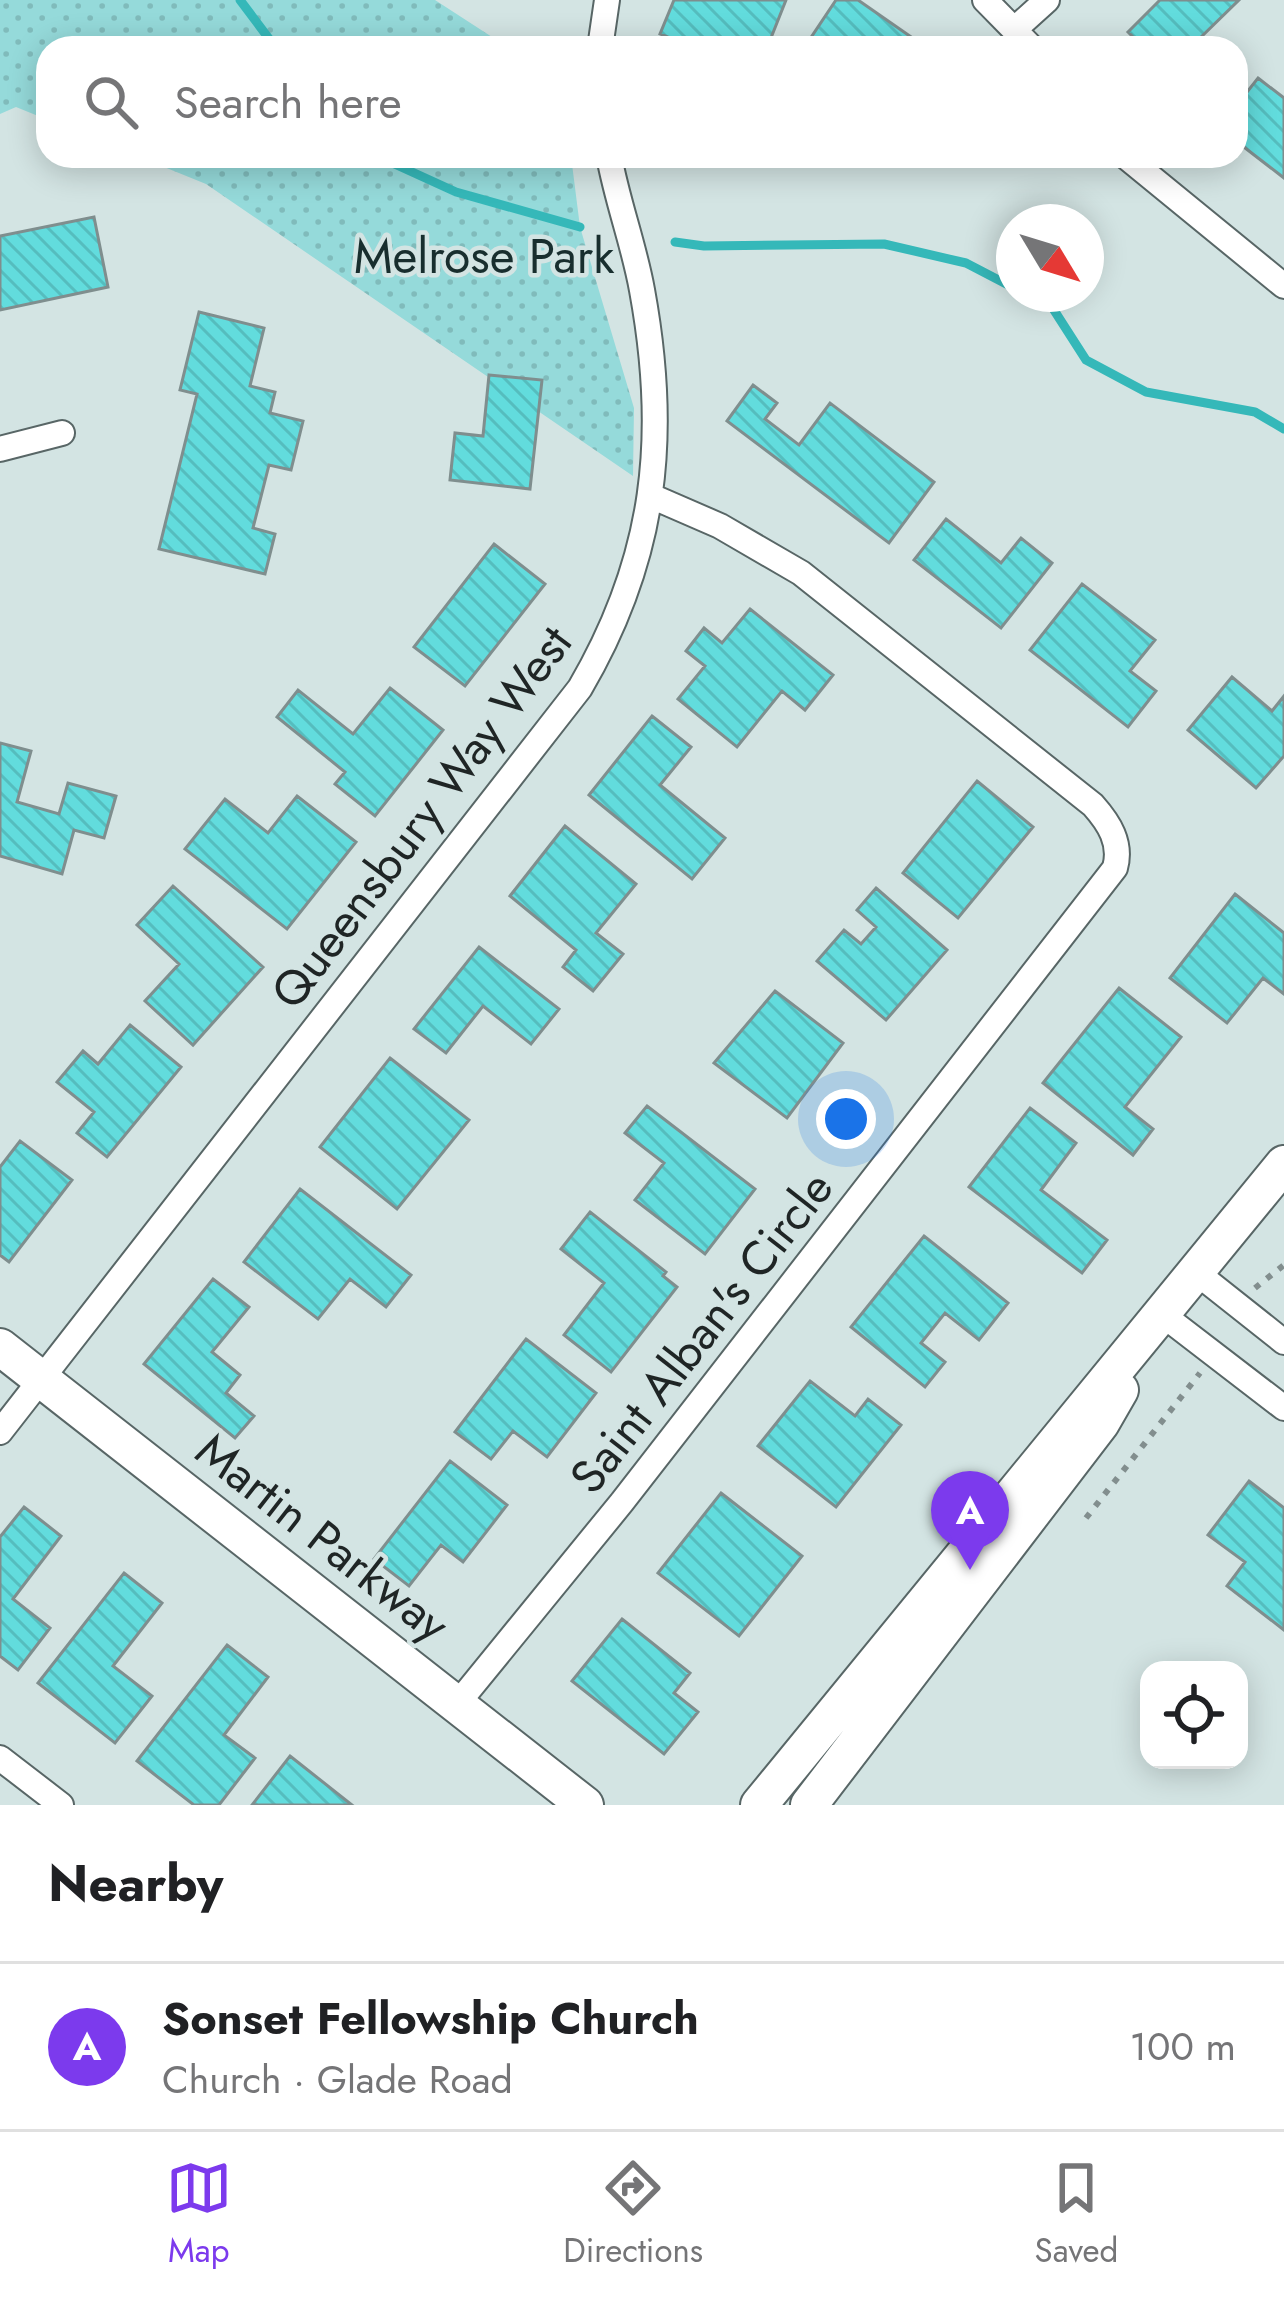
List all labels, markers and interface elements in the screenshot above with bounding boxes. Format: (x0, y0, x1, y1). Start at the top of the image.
search box (36, 36, 1248, 168)
icon: search (78, 69, 144, 135)
text: Search here (174, 70, 402, 135)
north arrow (996, 204, 1104, 312)
park label: Melrose Park (354, 222, 615, 291)
street label: Queensbury Way West (254, 611, 589, 1023)
your location (816, 1089, 876, 1149)
street label: Saint Alban's Circle (553, 1156, 849, 1508)
street label: Martin Parkway (181, 1416, 465, 1659)
pin: A (931, 1471, 1009, 1570)
map controls (1140, 1661, 1248, 1769)
button: locate (1140, 1661, 1248, 1769)
text: Nearby (48, 1846, 223, 1920)
text: Sonset Fellowship Church (162, 1986, 699, 2051)
text: A (73, 2018, 101, 2075)
text: 100 m (1130, 2018, 1236, 2075)
text: Church · Glade Road (162, 2051, 513, 2108)
tab: Map (166, 2155, 232, 2274)
tab: Directions (563, 2155, 703, 2274)
tab: Saved (1035, 2155, 1118, 2274)

